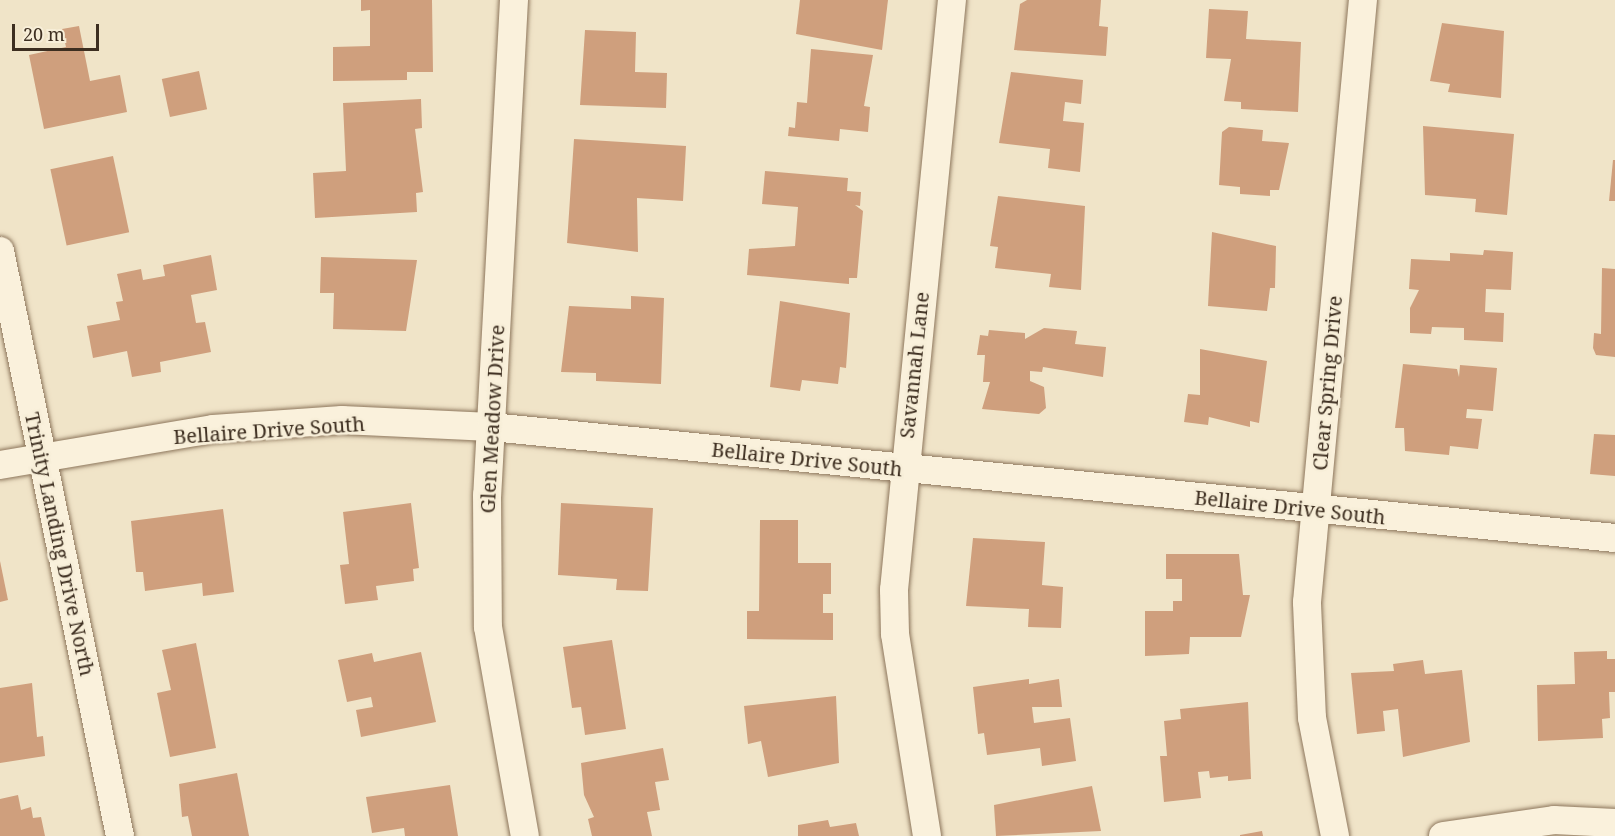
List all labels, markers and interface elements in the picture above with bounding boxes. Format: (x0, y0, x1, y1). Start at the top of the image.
scale bar (15, 12, 102, 50)
text: 20 m (23, 22, 65, 46)
street label: Savannah Lane (894, 291, 934, 439)
street label: Clear Spring Drive (1307, 295, 1347, 471)
street label: Glen Meadow Drive (475, 324, 509, 514)
street label: Trinity Landing Drive North (20, 410, 100, 678)
street label: Bellaire Drive South (172, 411, 366, 449)
street label: Bellaire Drive South (710, 437, 904, 481)
street label: Bellaire Drive South (1193, 485, 1387, 529)

